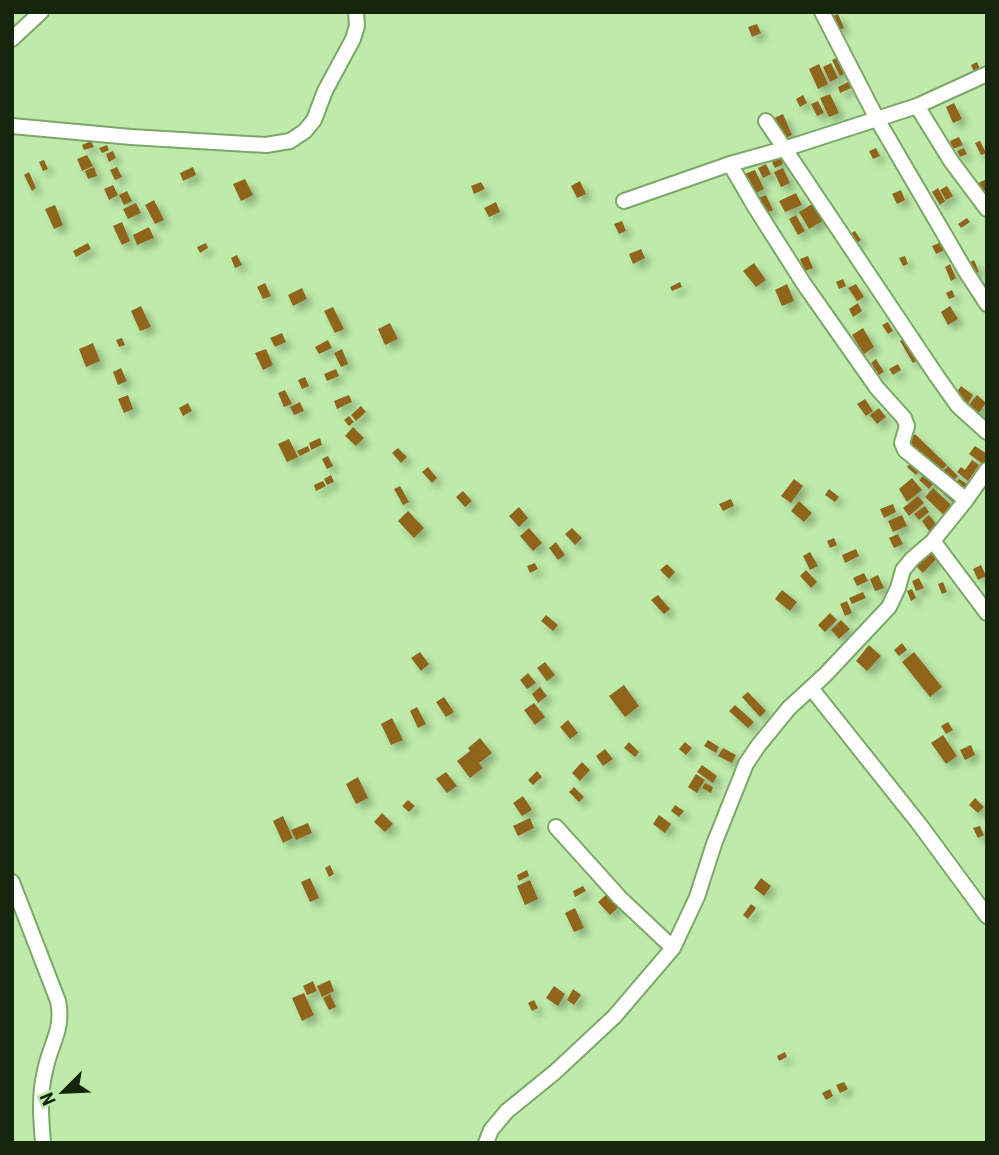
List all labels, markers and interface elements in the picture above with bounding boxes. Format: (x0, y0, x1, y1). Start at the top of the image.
north arrow (28, 1057, 98, 1127)
text: N (35, 1089, 61, 1109)

